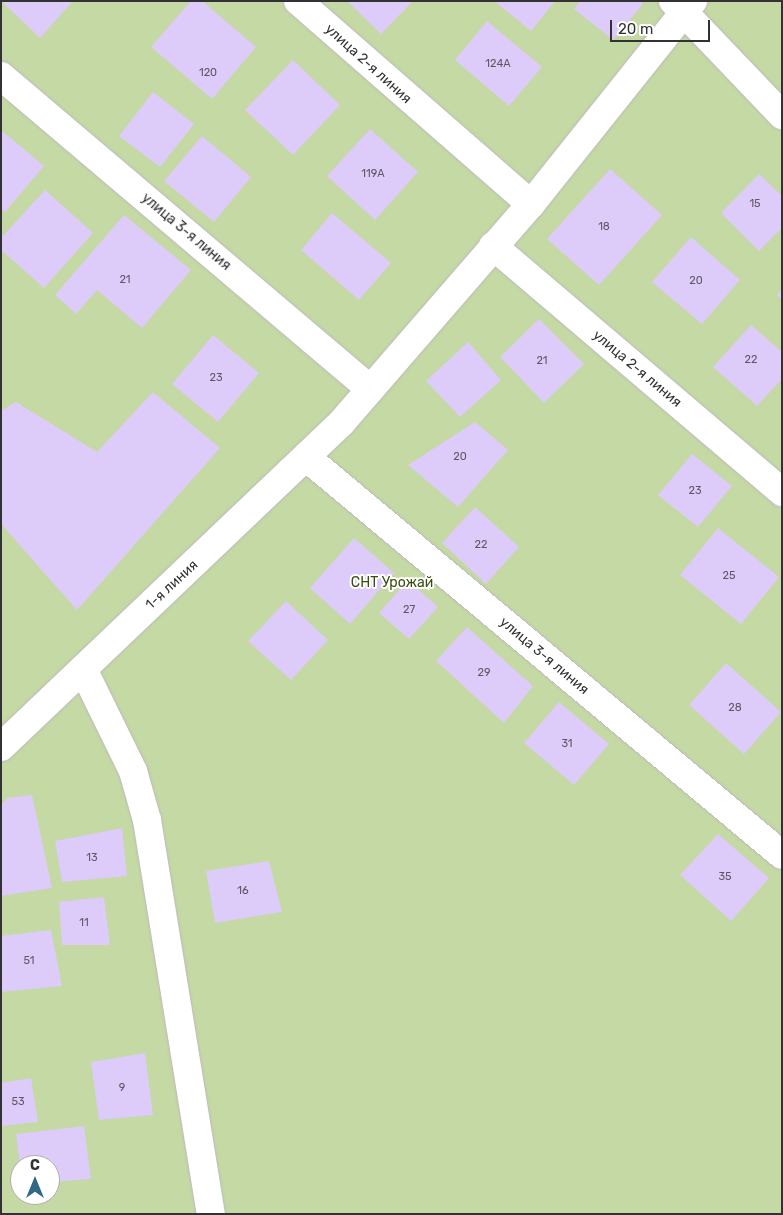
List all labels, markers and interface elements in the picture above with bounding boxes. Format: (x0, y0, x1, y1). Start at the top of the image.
scale bar (613, 10, 713, 42)
text: 20 m (618, 20, 653, 38)
street label: улица 2-я линия (321, 21, 415, 107)
house number: 124А (485, 57, 511, 71)
house number: 120 (199, 66, 217, 80)
house number: 119А (361, 167, 385, 181)
street label: улица 3-я линия (138, 190, 234, 274)
house number: 15 (749, 197, 761, 211)
house number: 18 (598, 220, 610, 234)
house number: 21 (119, 273, 131, 287)
house number: 20 (689, 274, 703, 288)
street label: улица 2-я линия (589, 327, 685, 411)
house number: 22 (745, 353, 757, 367)
house number: 21 (536, 354, 548, 368)
house number: 23 (209, 371, 223, 385)
house number: 20 (453, 450, 467, 464)
house number: 23 (688, 484, 702, 498)
house number: 22 (475, 538, 487, 552)
street label: 1-я линия (142, 557, 202, 613)
house number: 25 (723, 569, 735, 583)
park label: СНТ Урожай (351, 575, 433, 591)
house number: 27 (403, 603, 415, 617)
street label: улица 3-я линия (496, 614, 592, 698)
house number: 29 (478, 666, 490, 680)
house number: 28 (728, 701, 742, 715)
house number: 31 (561, 737, 573, 751)
house number: 13 (86, 851, 98, 865)
house number: 35 (718, 870, 732, 884)
house number: 16 (237, 884, 249, 898)
house number: 11 (79, 916, 89, 930)
house number: 51 (23, 954, 35, 968)
house number: 9 (119, 1081, 125, 1095)
house number: 53 (11, 1095, 25, 1109)
north arrow (10, 1155, 60, 1205)
text: С (30, 1157, 40, 1174)

